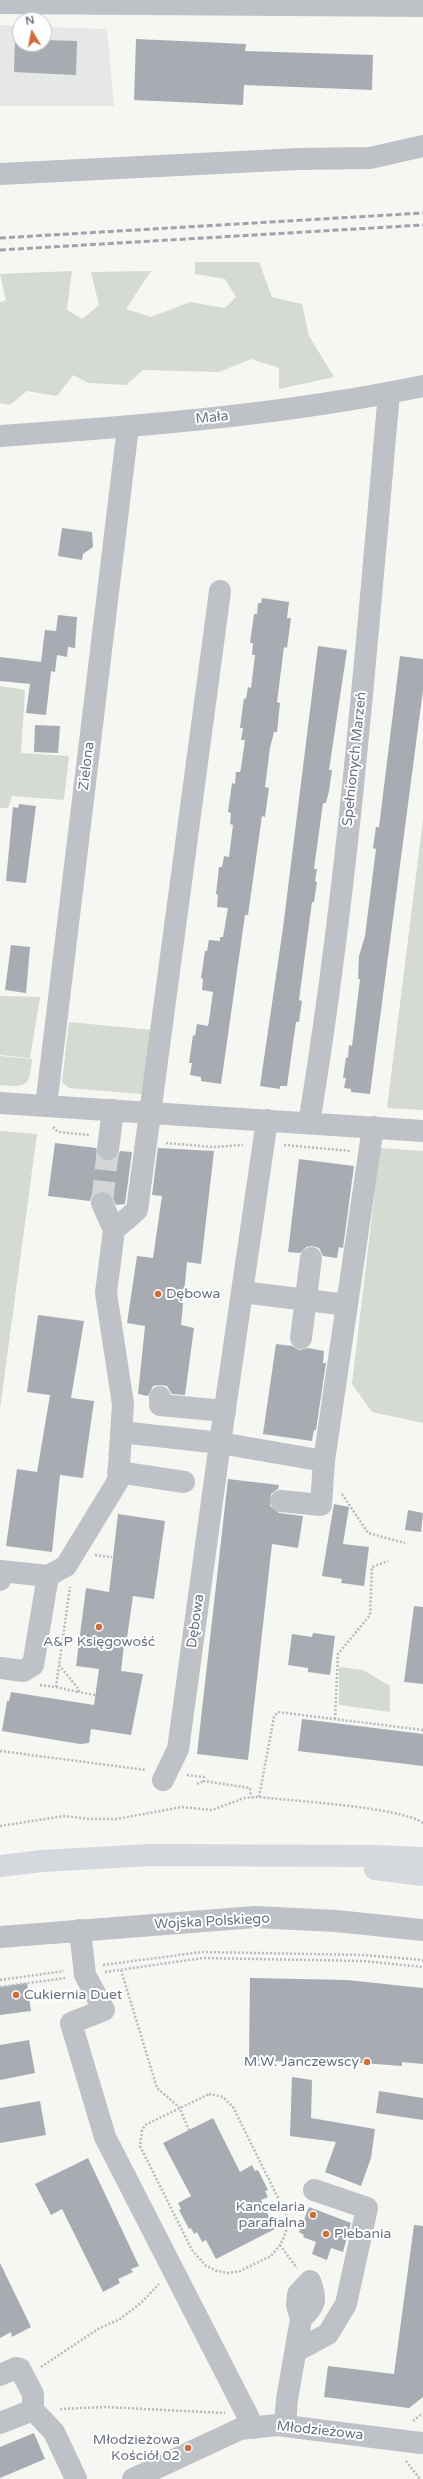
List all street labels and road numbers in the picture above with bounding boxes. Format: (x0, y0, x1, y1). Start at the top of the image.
street label: Mała (195, 408, 229, 428)
street label: Spełnionych Marzeń (340, 691, 370, 827)
street label: Zielona (76, 741, 98, 791)
street label: Dębowa (184, 1593, 208, 1649)
street label: Wojska Polskiego (154, 1911, 270, 1933)
street label: Młodzieżowa (276, 2418, 364, 2444)

